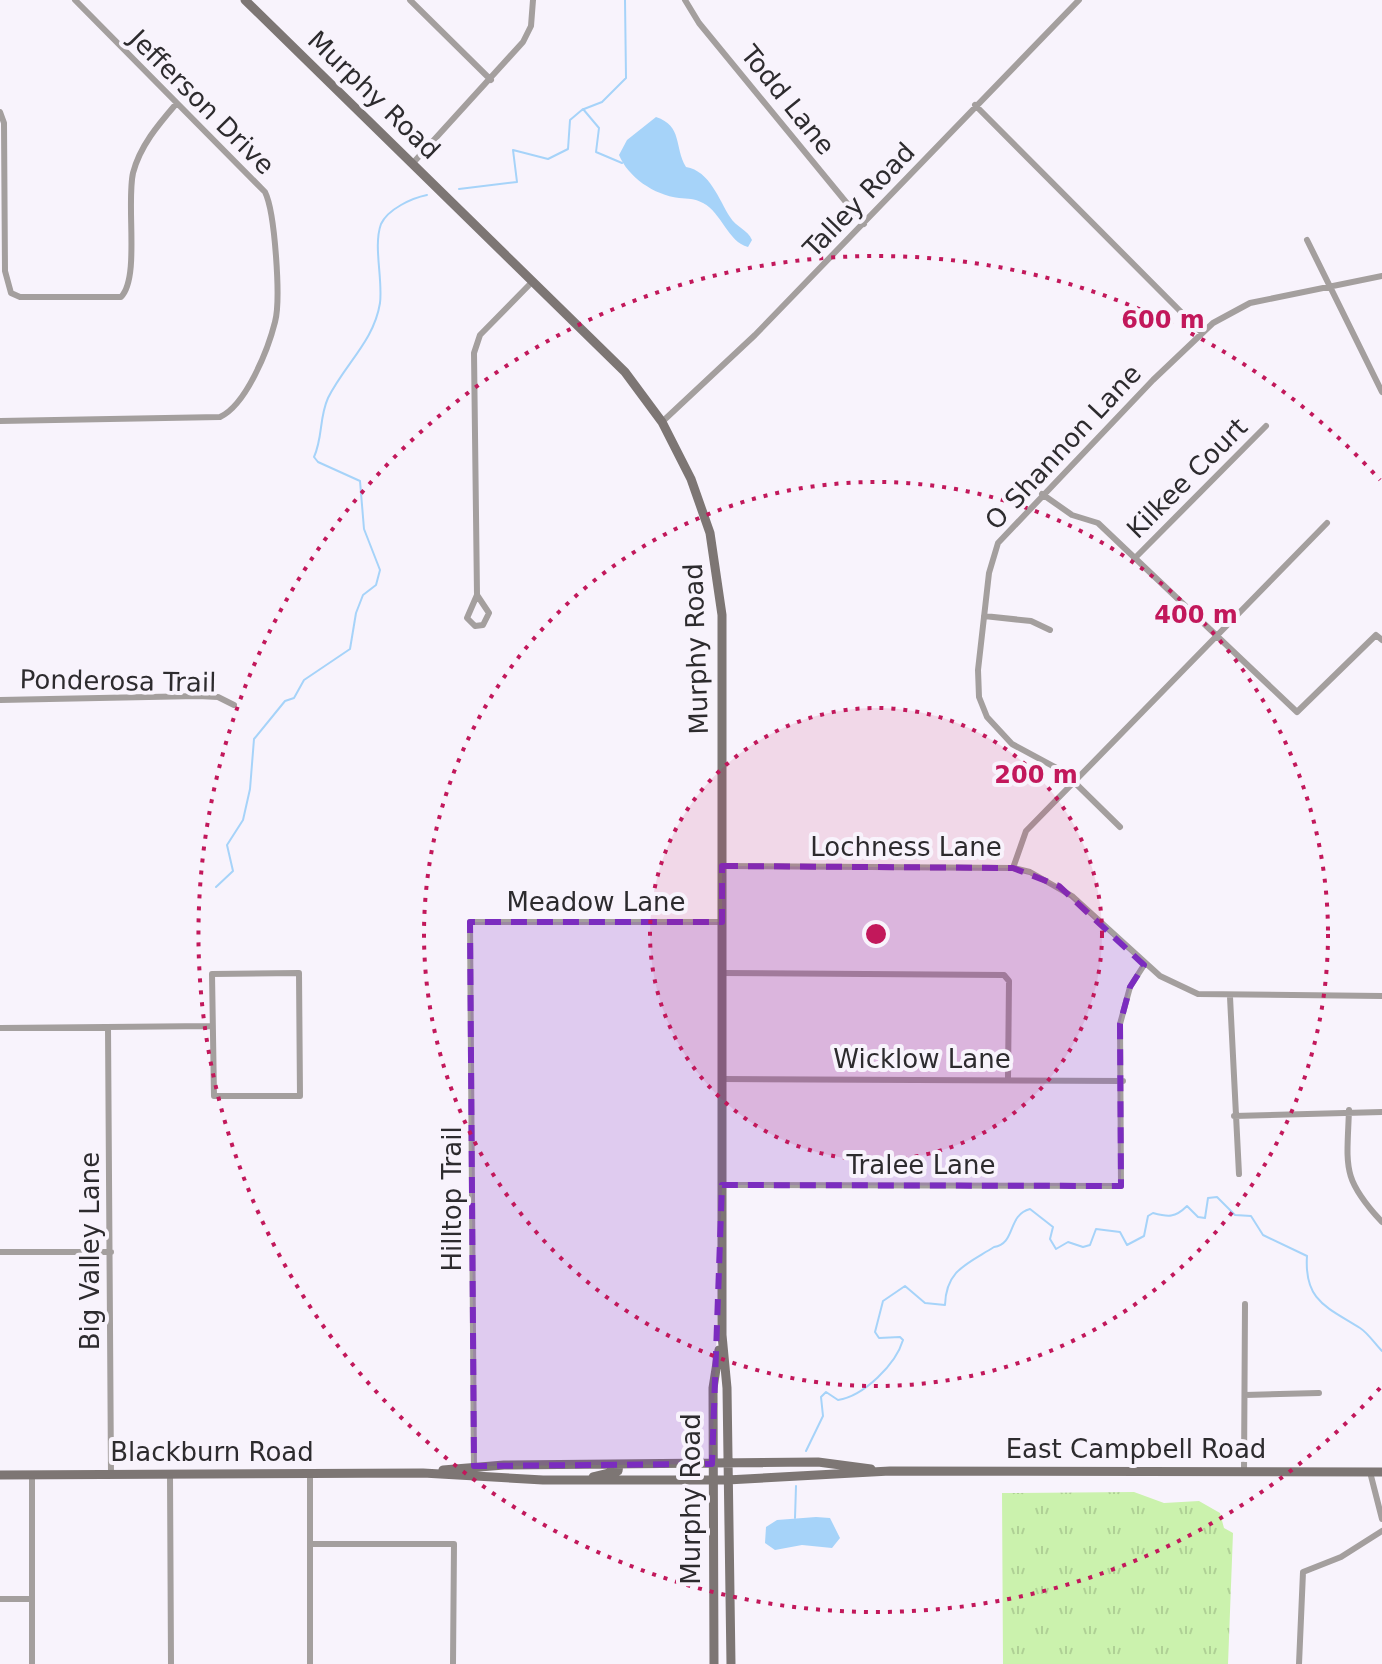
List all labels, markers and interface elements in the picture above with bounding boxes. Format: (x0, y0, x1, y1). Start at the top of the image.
street label: Jefferson Drive (122, 22, 280, 180)
street label: Murphy Road (302, 25, 446, 165)
street label: Todd Lane (734, 39, 841, 161)
street label: Talley Road (797, 137, 921, 264)
text: 600 m (1121, 306, 1205, 334)
street label: O Shannon Lane (979, 358, 1147, 536)
street label: Kilkee Court (1121, 412, 1253, 544)
street label: Murphy Road (678, 563, 714, 735)
text: 400 m (1154, 601, 1238, 629)
street label: Ponderosa Trail (19, 664, 217, 698)
text: 200 m (994, 761, 1078, 789)
street label: Lochness Lane (810, 832, 1002, 862)
street label: Meadow Lane (506, 887, 686, 917)
centre of rings (862, 920, 890, 948)
street label: Wicklow Lane (833, 1044, 1011, 1074)
street label: Hilltop Trail (437, 1126, 467, 1272)
street label: Tralee Lane (845, 1150, 996, 1180)
street label: Big Valley Lane (75, 1152, 105, 1350)
street label: Murphy Road (676, 1413, 706, 1585)
street label: East Campbell Road (1006, 1434, 1266, 1464)
street label: Blackburn Road (110, 1437, 314, 1467)

